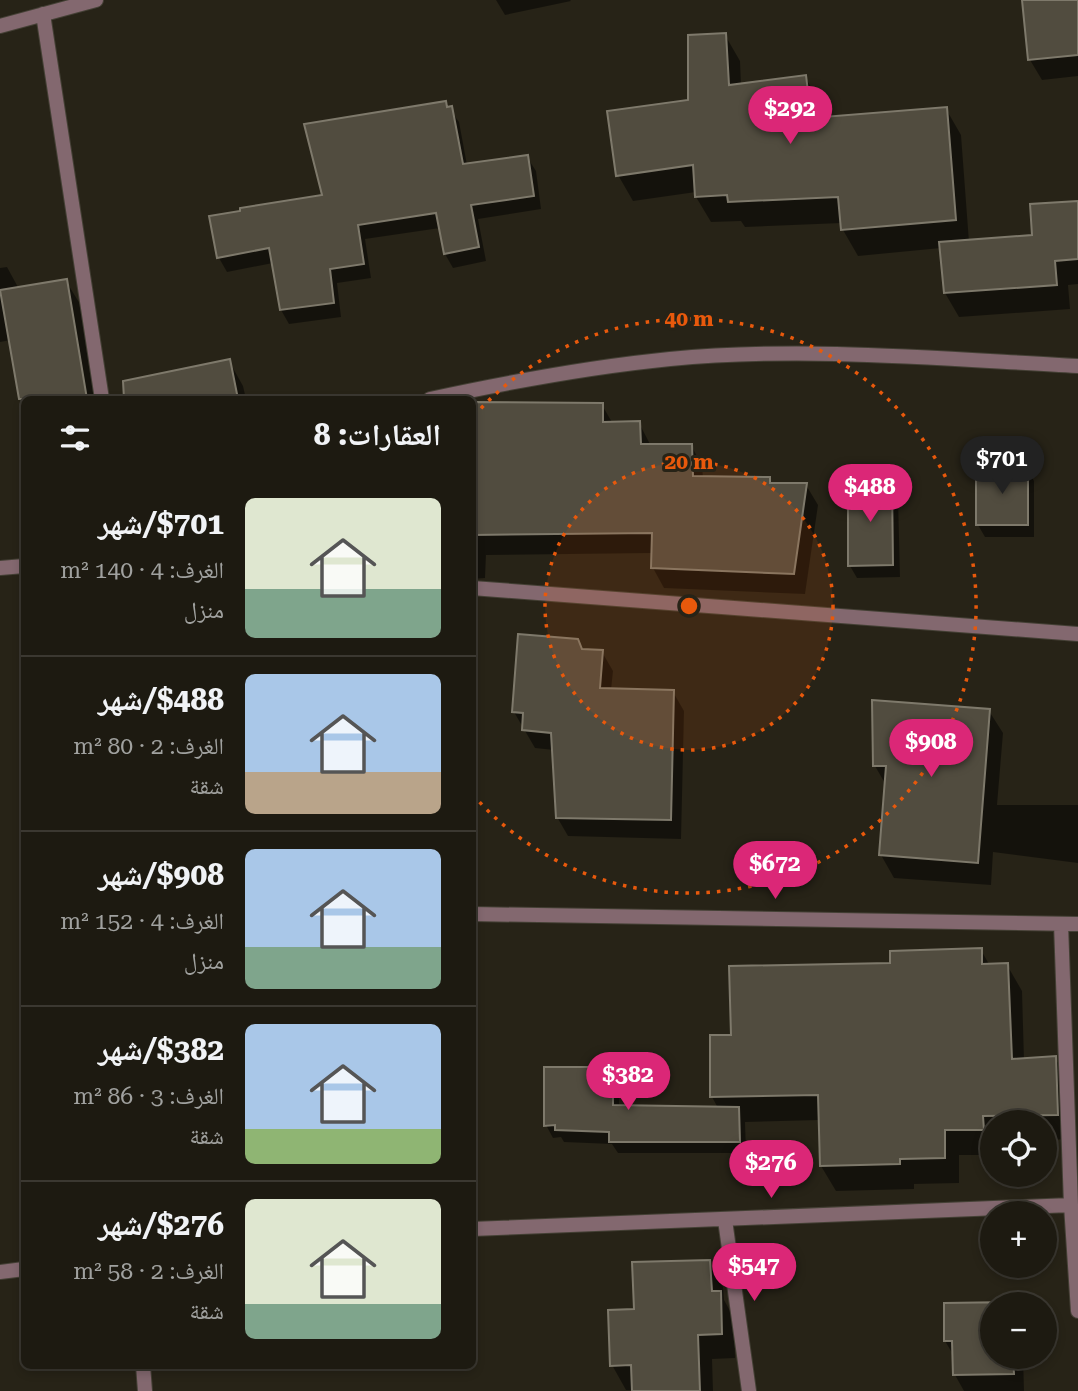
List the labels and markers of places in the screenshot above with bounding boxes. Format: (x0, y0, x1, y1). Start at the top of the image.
pin: $292 (749, 86, 831, 146)
pin: $701 (961, 436, 1043, 496)
pin: $488 (829, 464, 911, 524)
centre of rings (677, 594, 701, 618)
pin: $908 (890, 720, 972, 779)
pin: $672 (734, 842, 816, 901)
pin: $382 (587, 1052, 669, 1112)
pin: $276 (730, 1140, 812, 1200)
pin: $547 (713, 1244, 795, 1303)

